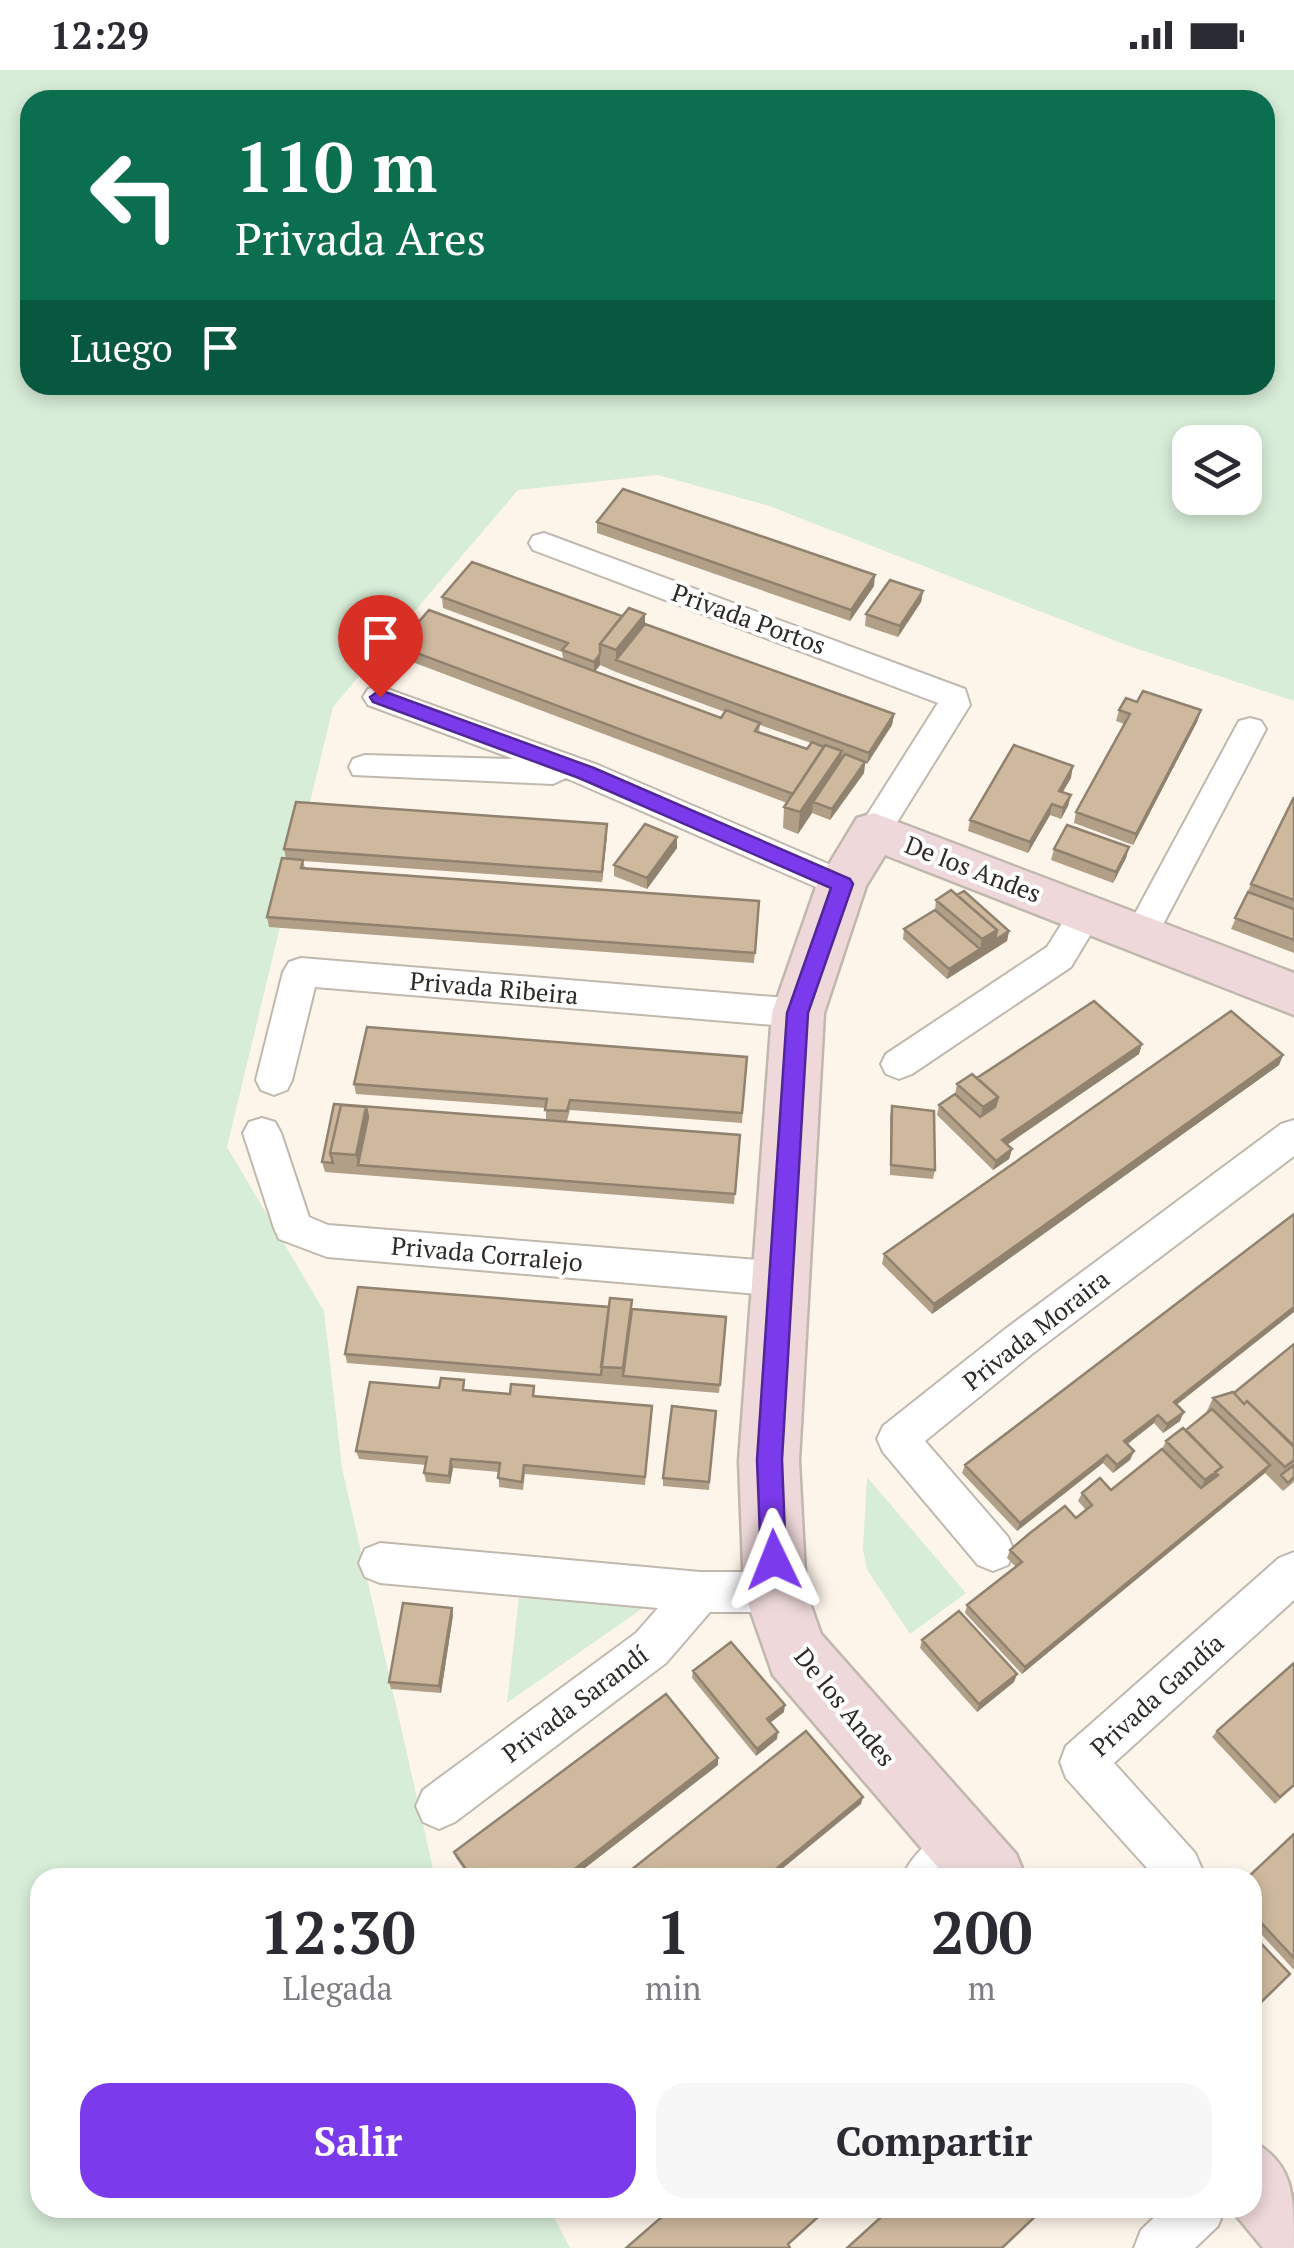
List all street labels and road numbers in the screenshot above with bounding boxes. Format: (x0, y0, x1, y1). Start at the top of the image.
street label: Privada Portos (668, 575, 831, 662)
street label: De los Andes (900, 827, 1046, 910)
street label: Privada Ribeira (408, 964, 580, 1011)
street label: Privada Corralejo (390, 1229, 584, 1278)
street label: Privada Moraira (956, 1262, 1116, 1397)
street label: Privada Gandía (1083, 1626, 1231, 1763)
street label: Privada Sarandí (495, 1638, 655, 1769)
street label: De los Andes (787, 1641, 903, 1773)

